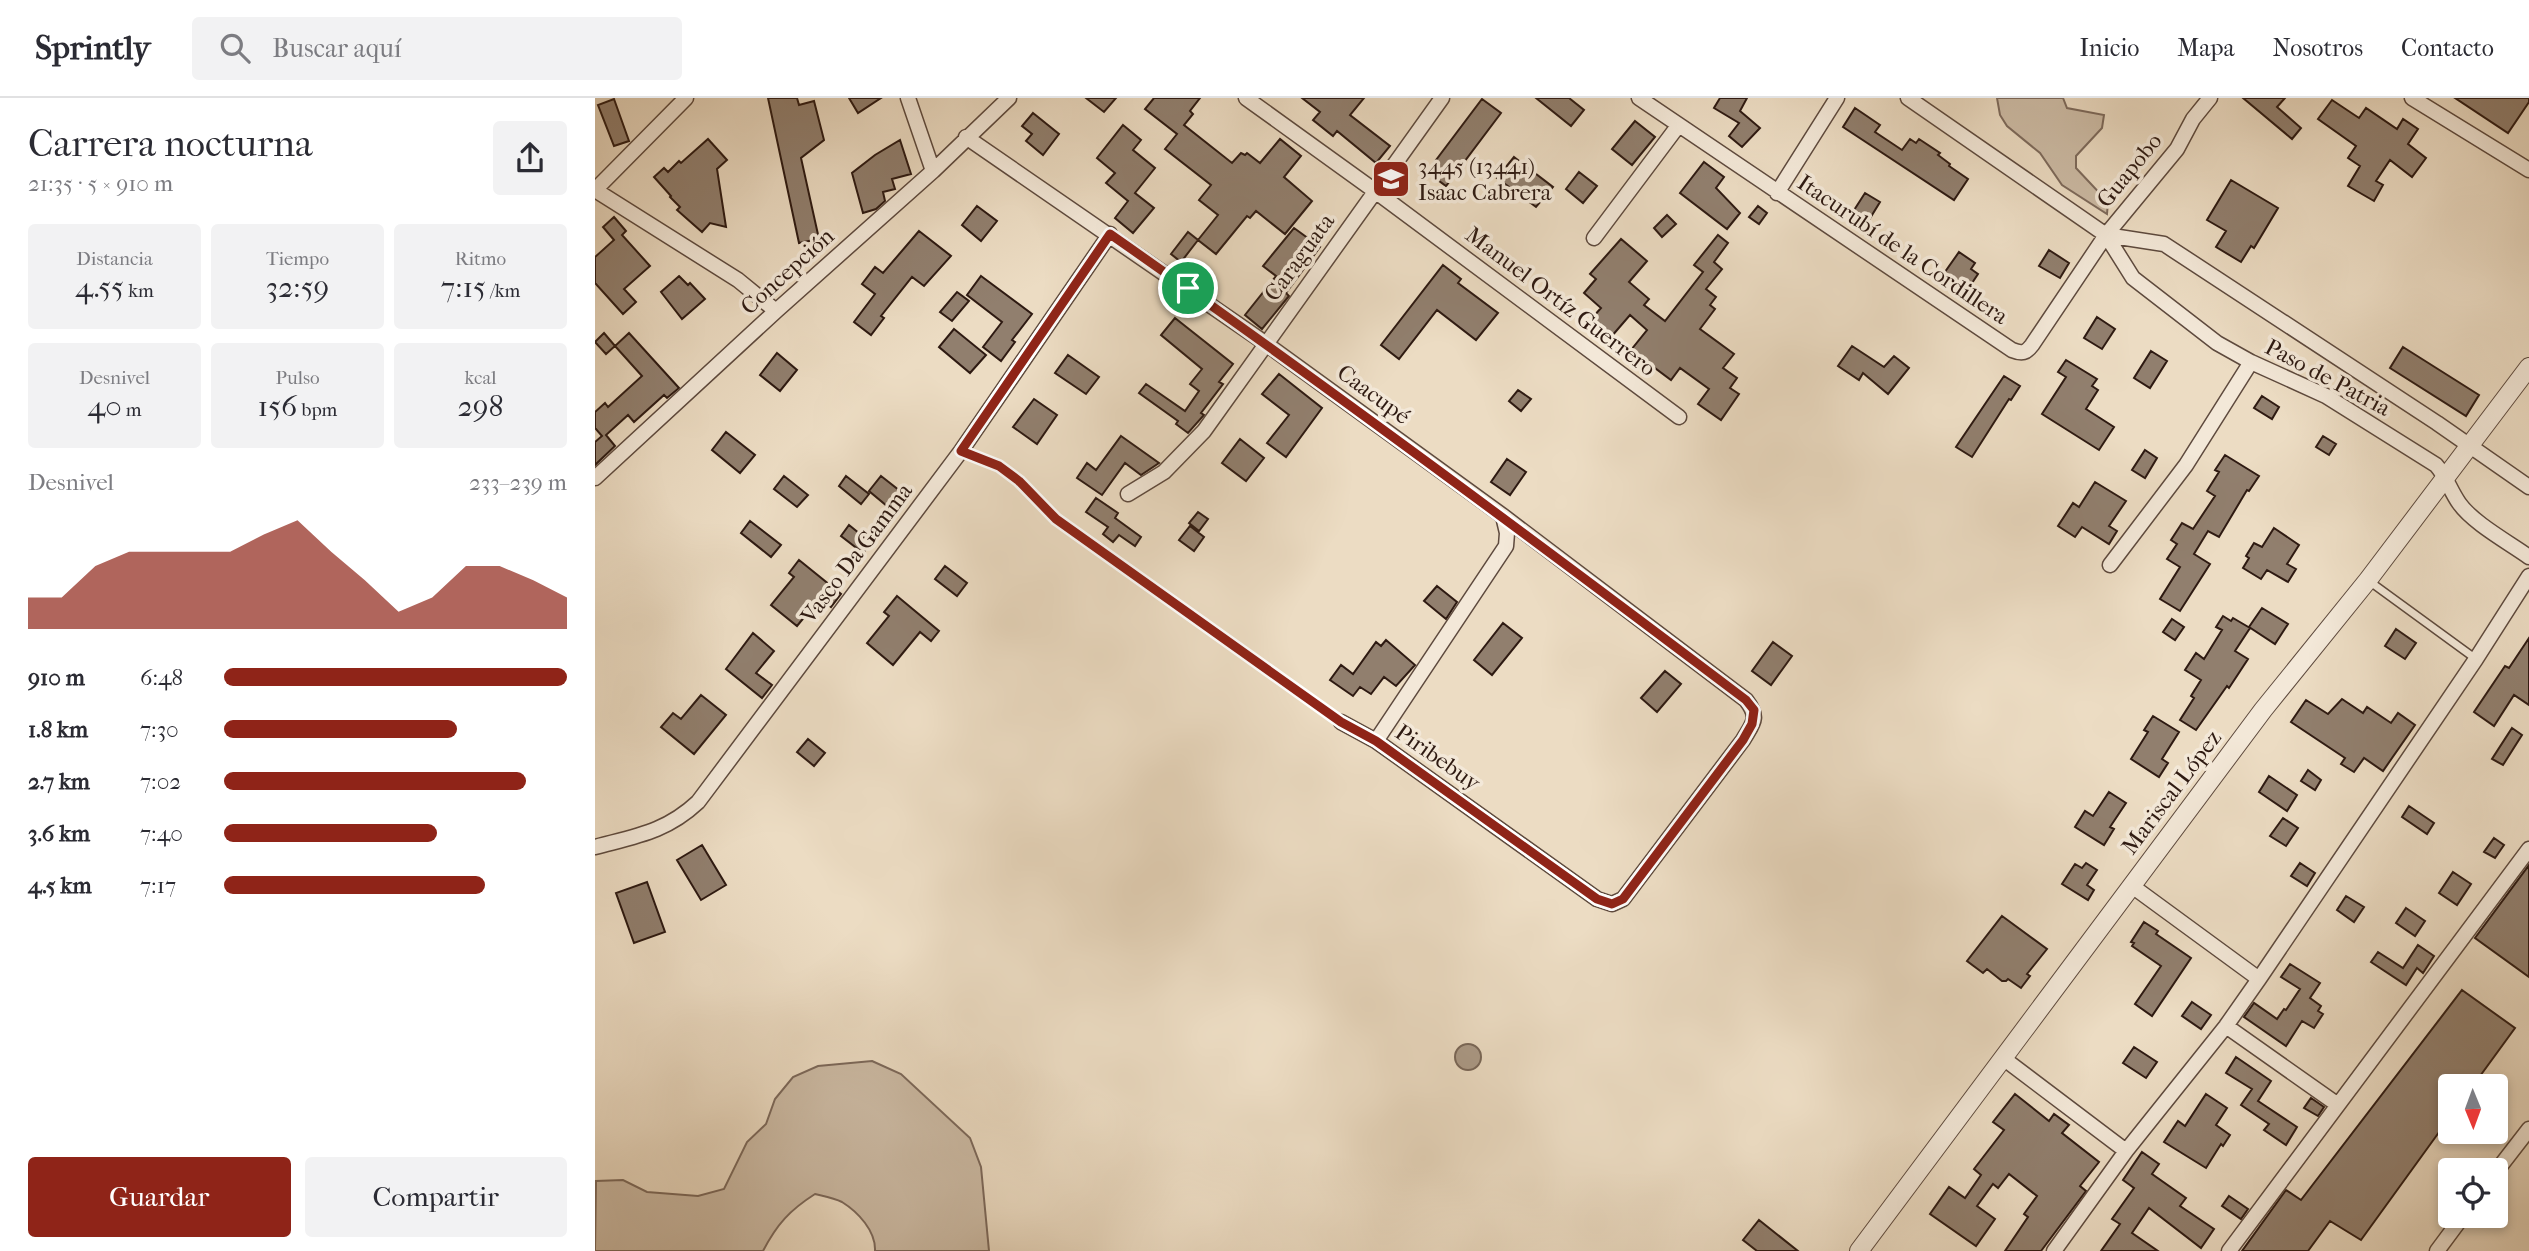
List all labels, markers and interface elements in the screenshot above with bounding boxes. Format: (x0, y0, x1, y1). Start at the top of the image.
search box (192, 17, 682, 80)
text: Sprintly (35, 29, 150, 68)
icon: search (216, 29, 254, 67)
text: Buscar aquí (272, 33, 402, 64)
text: Inicio (2079, 34, 2139, 62)
text: Mapa (2177, 34, 2235, 62)
text: Nosotros (2273, 34, 2363, 62)
text: Contacto (2401, 34, 2494, 62)
text: Carrera nocturna (28, 121, 313, 166)
button: share (493, 121, 567, 195)
street label: Guapobo (2091, 128, 2167, 213)
place label: 3445 (13441) Isaac Cabrera (1418, 153, 1552, 206)
school or university icon: 3445 (13441) Isaac Cabrera (1370, 158, 1412, 200)
street label: Itacurubí de la Cordillera (1792, 169, 2013, 330)
text: 21:35 · 5 × 910 m (28, 170, 173, 197)
street label: Caraguata (1259, 208, 1340, 306)
street label: Manuel Ortíz Guerrero (1460, 221, 1661, 382)
street label: Concepción (735, 222, 840, 320)
text: Distancia (76, 248, 153, 270)
text: Tiempo (266, 248, 329, 270)
text: Ritmo (455, 248, 506, 270)
pin (1158, 258, 1218, 318)
icon: arrive (1169, 269, 1207, 307)
text: 4.55 (75, 270, 124, 305)
text: 32:59 (266, 270, 329, 305)
text: 7:15 (441, 270, 486, 305)
text: km (124, 280, 154, 302)
text: /km (486, 280, 520, 302)
street label: Paso de Patria (2261, 333, 2395, 422)
street label: Caacupé (1332, 359, 1416, 430)
text: Desnivel (79, 367, 150, 389)
text: Pulso (275, 367, 320, 389)
text: kcal (465, 367, 496, 389)
text: 40 (87, 389, 122, 424)
text: 156 (258, 389, 297, 424)
text: 298 (457, 389, 504, 424)
text: m (122, 399, 142, 421)
text: bpm (297, 399, 337, 421)
text: Desnivel (28, 469, 114, 496)
text: 233–239 m (469, 469, 567, 496)
street label: Vasco Da Gamma (794, 478, 918, 629)
text: 910 m (28, 664, 85, 691)
text: 6:48 (140, 664, 183, 691)
text: 1.8 km (28, 716, 88, 743)
text: 7:30 (140, 716, 179, 743)
street label: Piribebuy (1390, 718, 1486, 797)
street label: Mariscal López (2116, 725, 2227, 860)
text: 2.7 km (28, 768, 90, 795)
text: 7:02 (140, 768, 181, 795)
text: 3.6 km (28, 820, 90, 847)
text: 7:40 (140, 820, 183, 847)
text: 4.5 km (28, 872, 92, 899)
text: 7:17 (140, 872, 176, 899)
north arrow (2438, 1074, 2508, 1144)
map controls (2438, 1074, 2508, 1228)
button: Guardar (28, 1157, 291, 1237)
button: Compartir (305, 1157, 567, 1237)
button: locate (2438, 1158, 2508, 1228)

